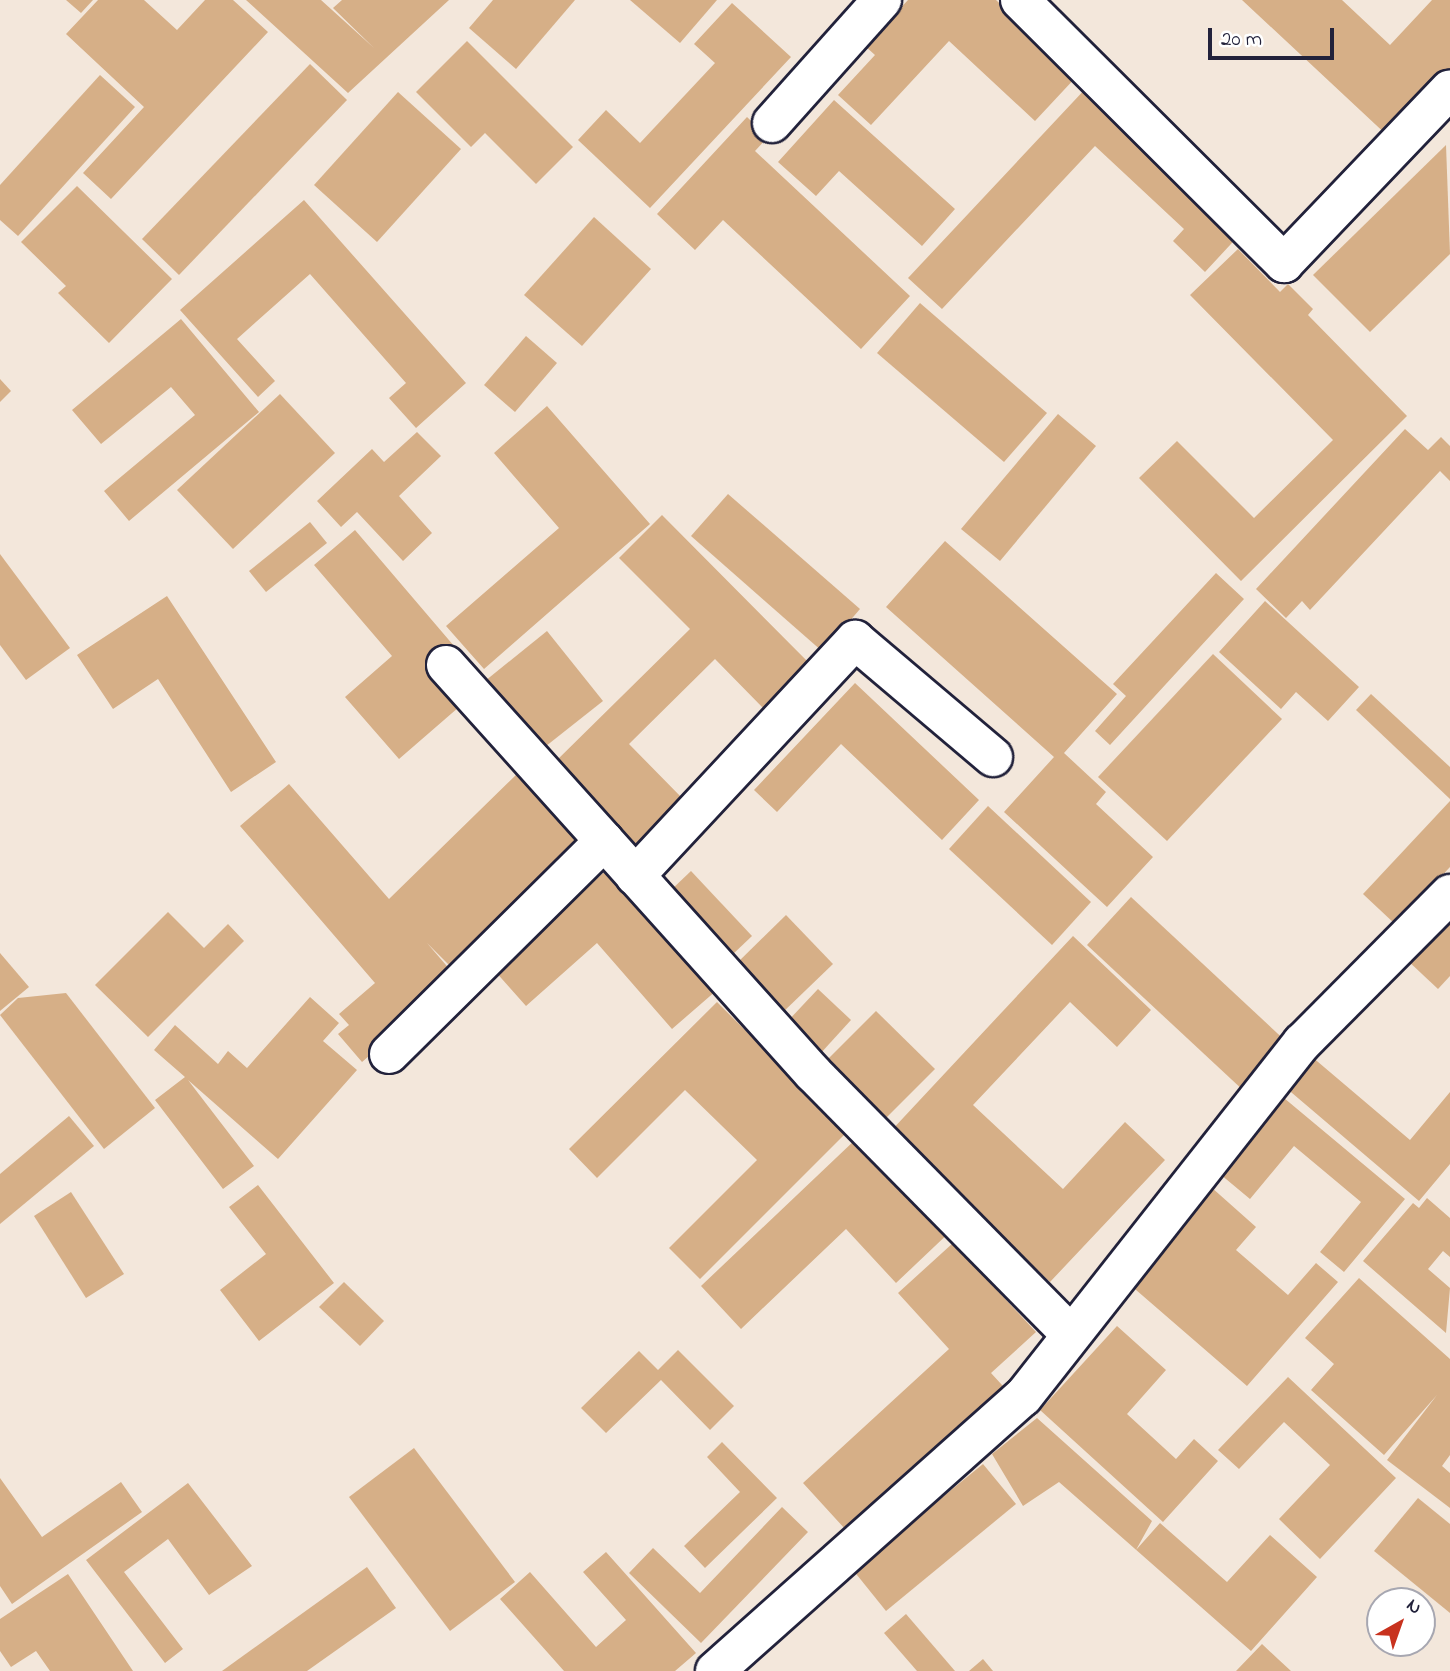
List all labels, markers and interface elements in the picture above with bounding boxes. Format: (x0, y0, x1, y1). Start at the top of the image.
scale bar (1212, 14, 1338, 58)
text: 20 m (1221, 25, 1262, 55)
north arrow (1366, 1587, 1436, 1657)
text: N (1400, 1593, 1427, 1622)

